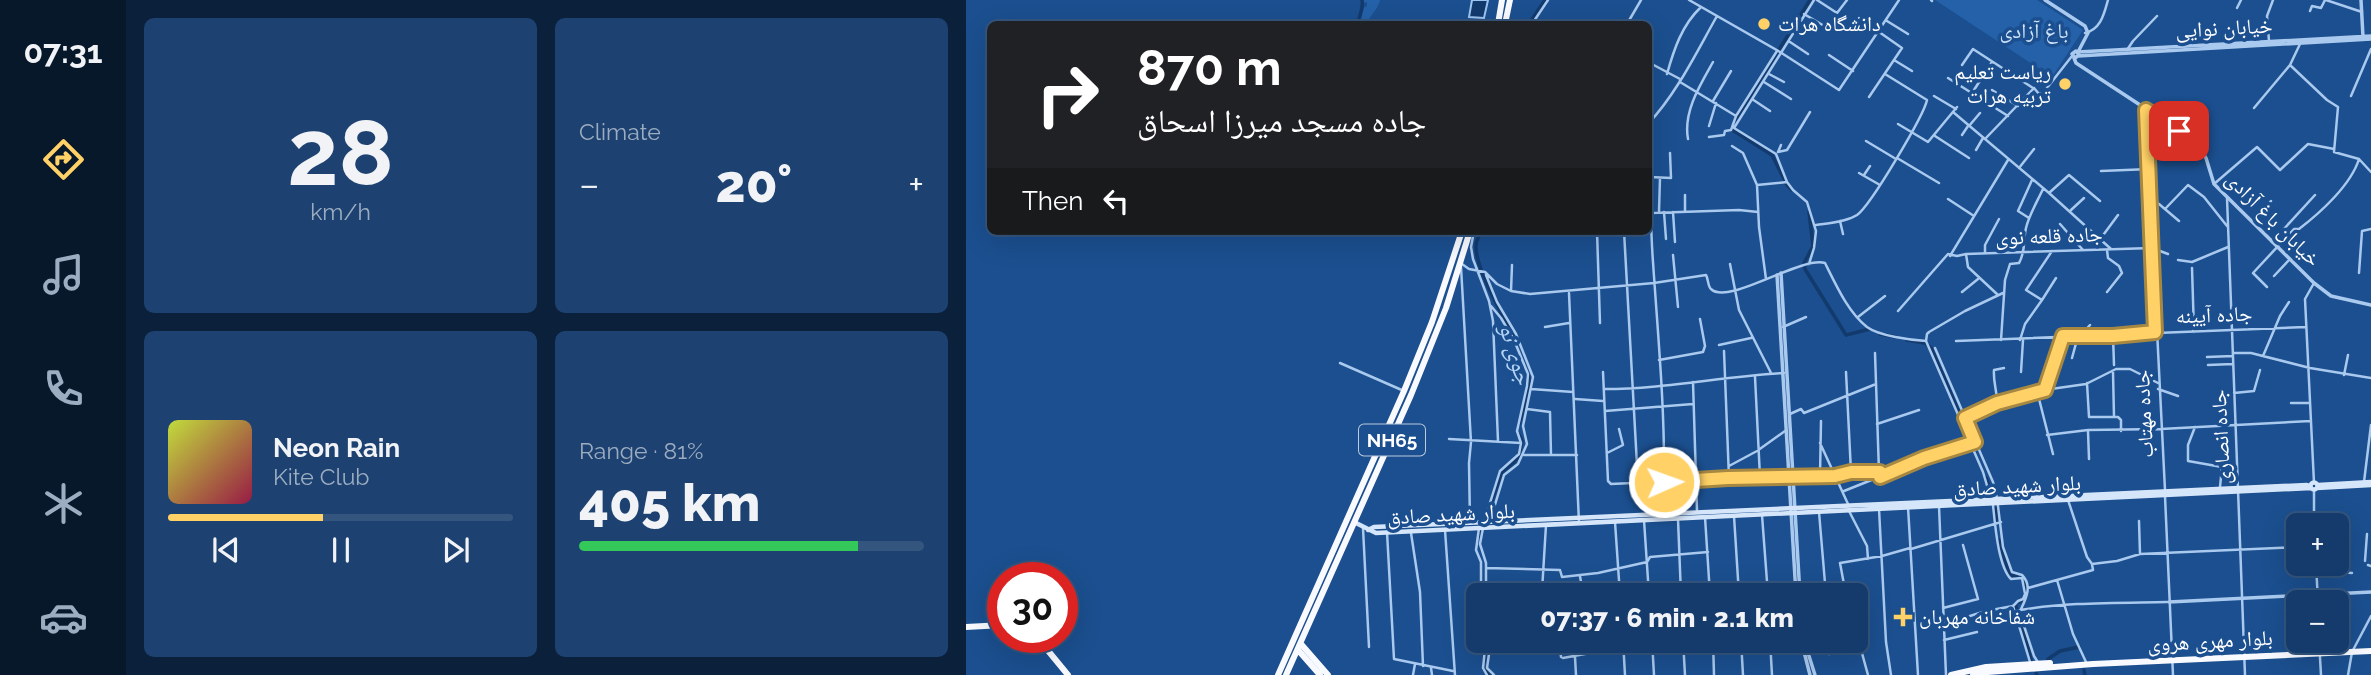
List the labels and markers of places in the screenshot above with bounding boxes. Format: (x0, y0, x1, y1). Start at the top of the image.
place label: دانشگاه هرات (1778, 11, 1881, 36)
marker: دانشگاه هرات (1756, 16, 1772, 32)
place label: ریاست تعلیم تربیه هرات (1954, 59, 2051, 108)
marker: ریاست تعلیم تربیه هرات (2057, 76, 2073, 92)
pin (2149, 101, 2209, 161)
place label: شفاخانه مهربان (1919, 604, 2035, 629)
marker: شفاخانه مهربان (1893, 607, 1913, 627)

